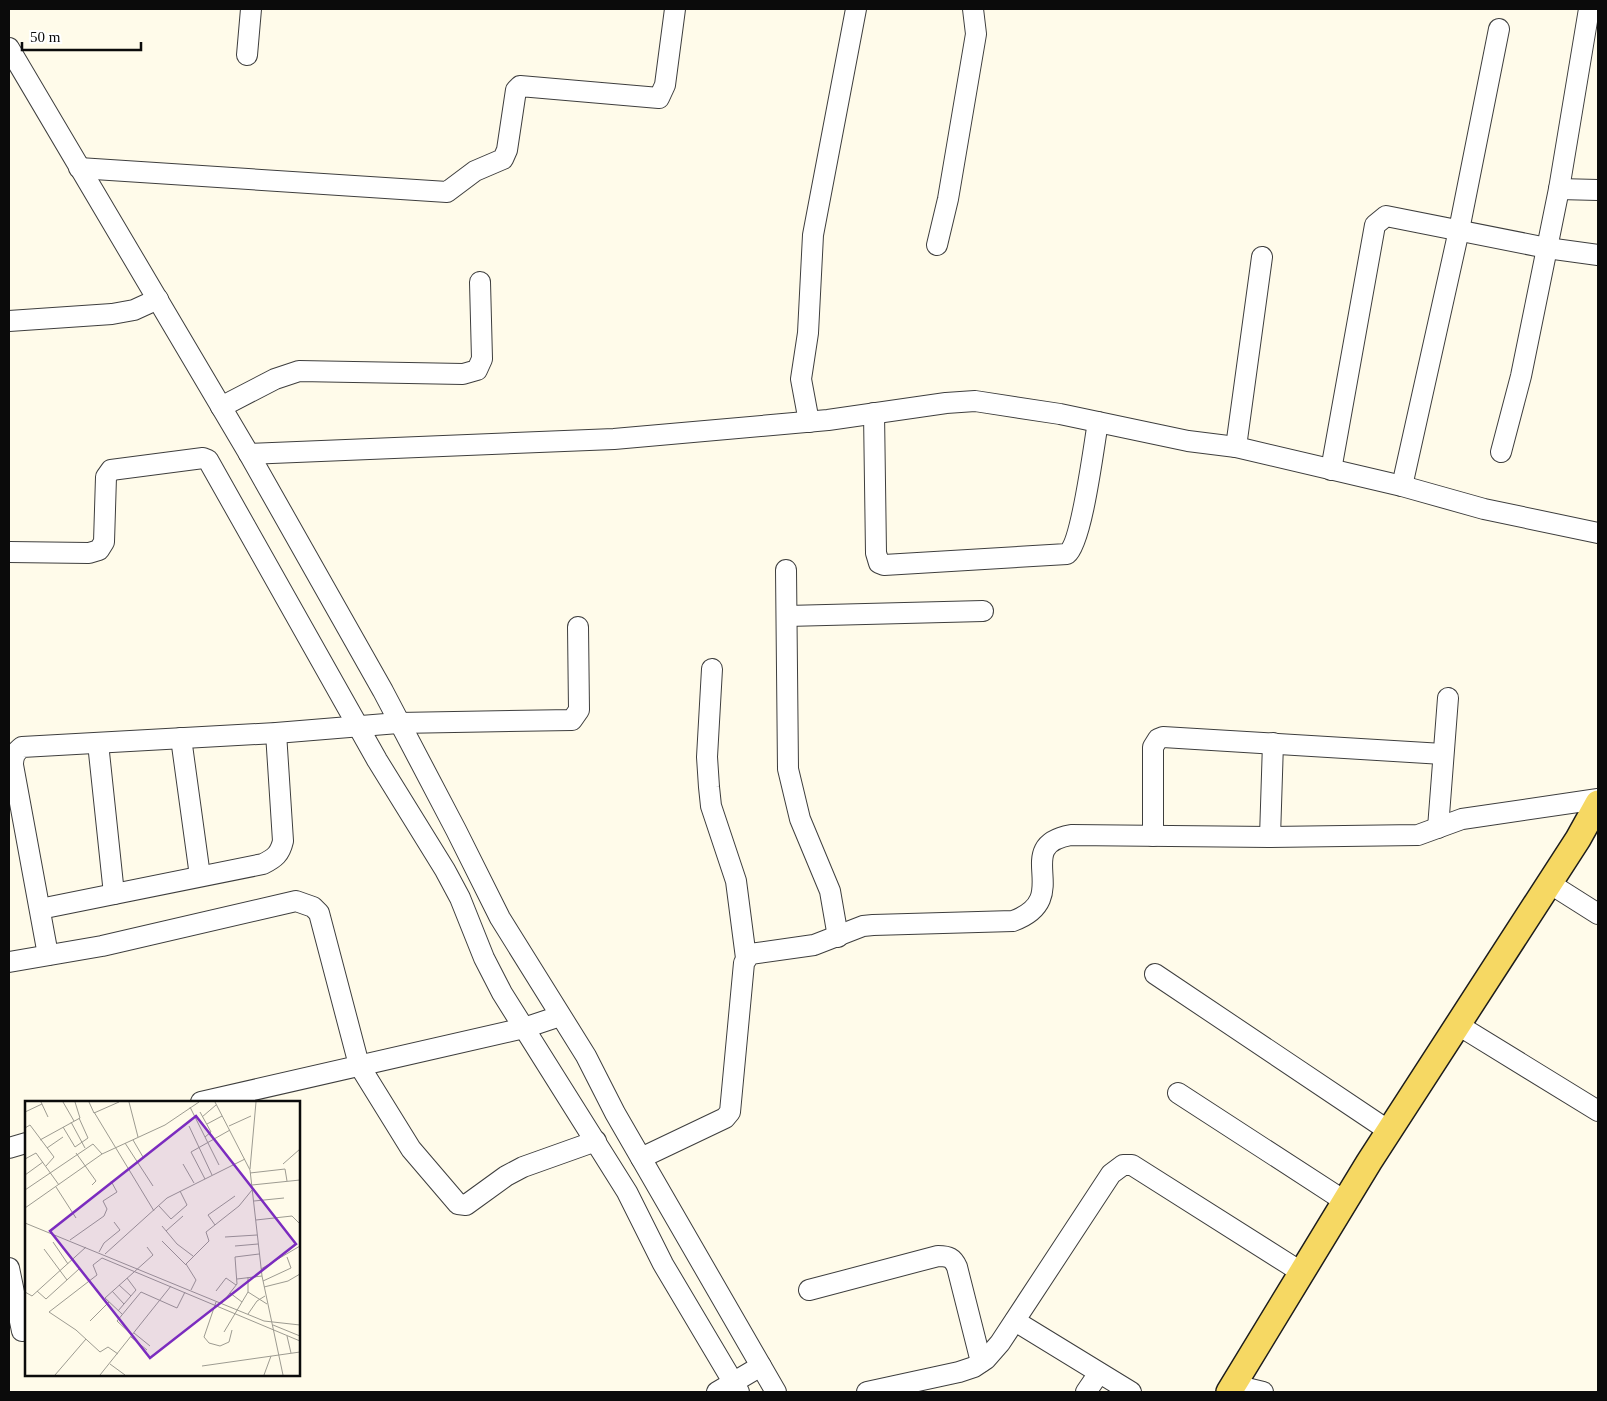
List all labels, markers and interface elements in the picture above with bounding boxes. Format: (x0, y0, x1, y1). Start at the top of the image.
scale bar (22, 20, 141, 52)
text: 50 m (30, 29, 61, 45)
inset map (25, 1101, 300, 1376)

